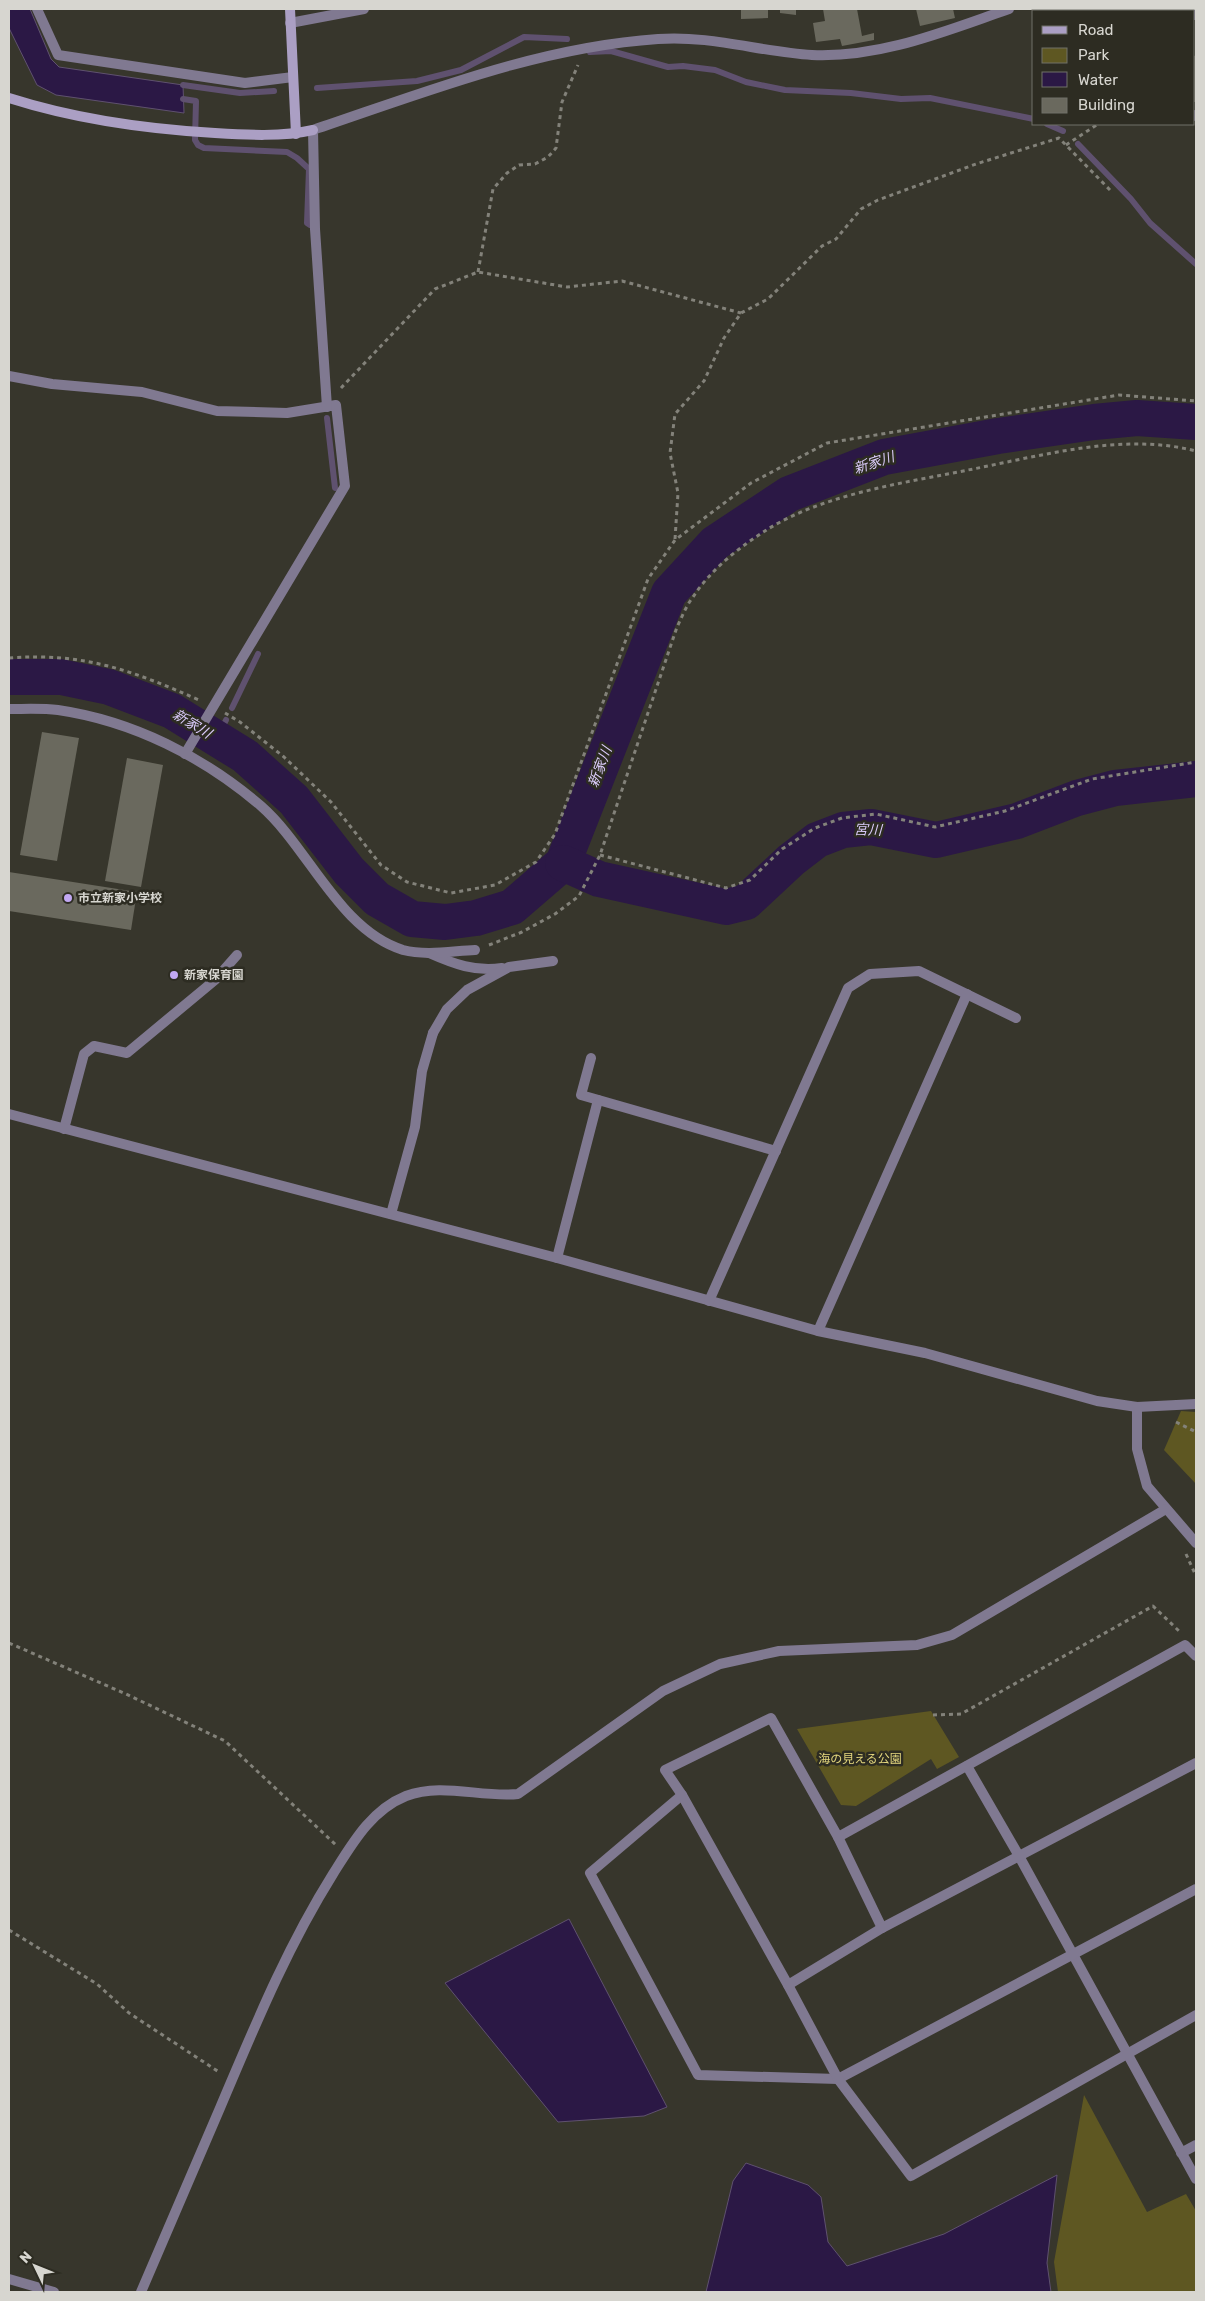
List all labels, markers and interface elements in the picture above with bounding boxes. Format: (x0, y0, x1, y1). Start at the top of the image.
legend (1032, 10, 1195, 125)
text: Road (1078, 21, 1114, 39)
text: Park (1078, 46, 1109, 64)
text: Water (1078, 71, 1118, 89)
text: Building (1078, 96, 1135, 114)
water label: 新家川 (851, 448, 899, 478)
water label: 新家川 (170, 706, 216, 743)
water label: 新家川 (585, 742, 616, 790)
water label: 宮川 (854, 821, 884, 839)
place label: 市立新家小学校 (78, 891, 162, 905)
marker: 市立新家小学校 (62, 892, 74, 904)
place label: 新家保育園 (184, 968, 244, 982)
marker: 新家保育園 (168, 969, 180, 981)
park label: 海の見える公園 (818, 1752, 902, 1766)
north arrow (10, 2241, 60, 2291)
text: N (16, 2248, 36, 2267)

